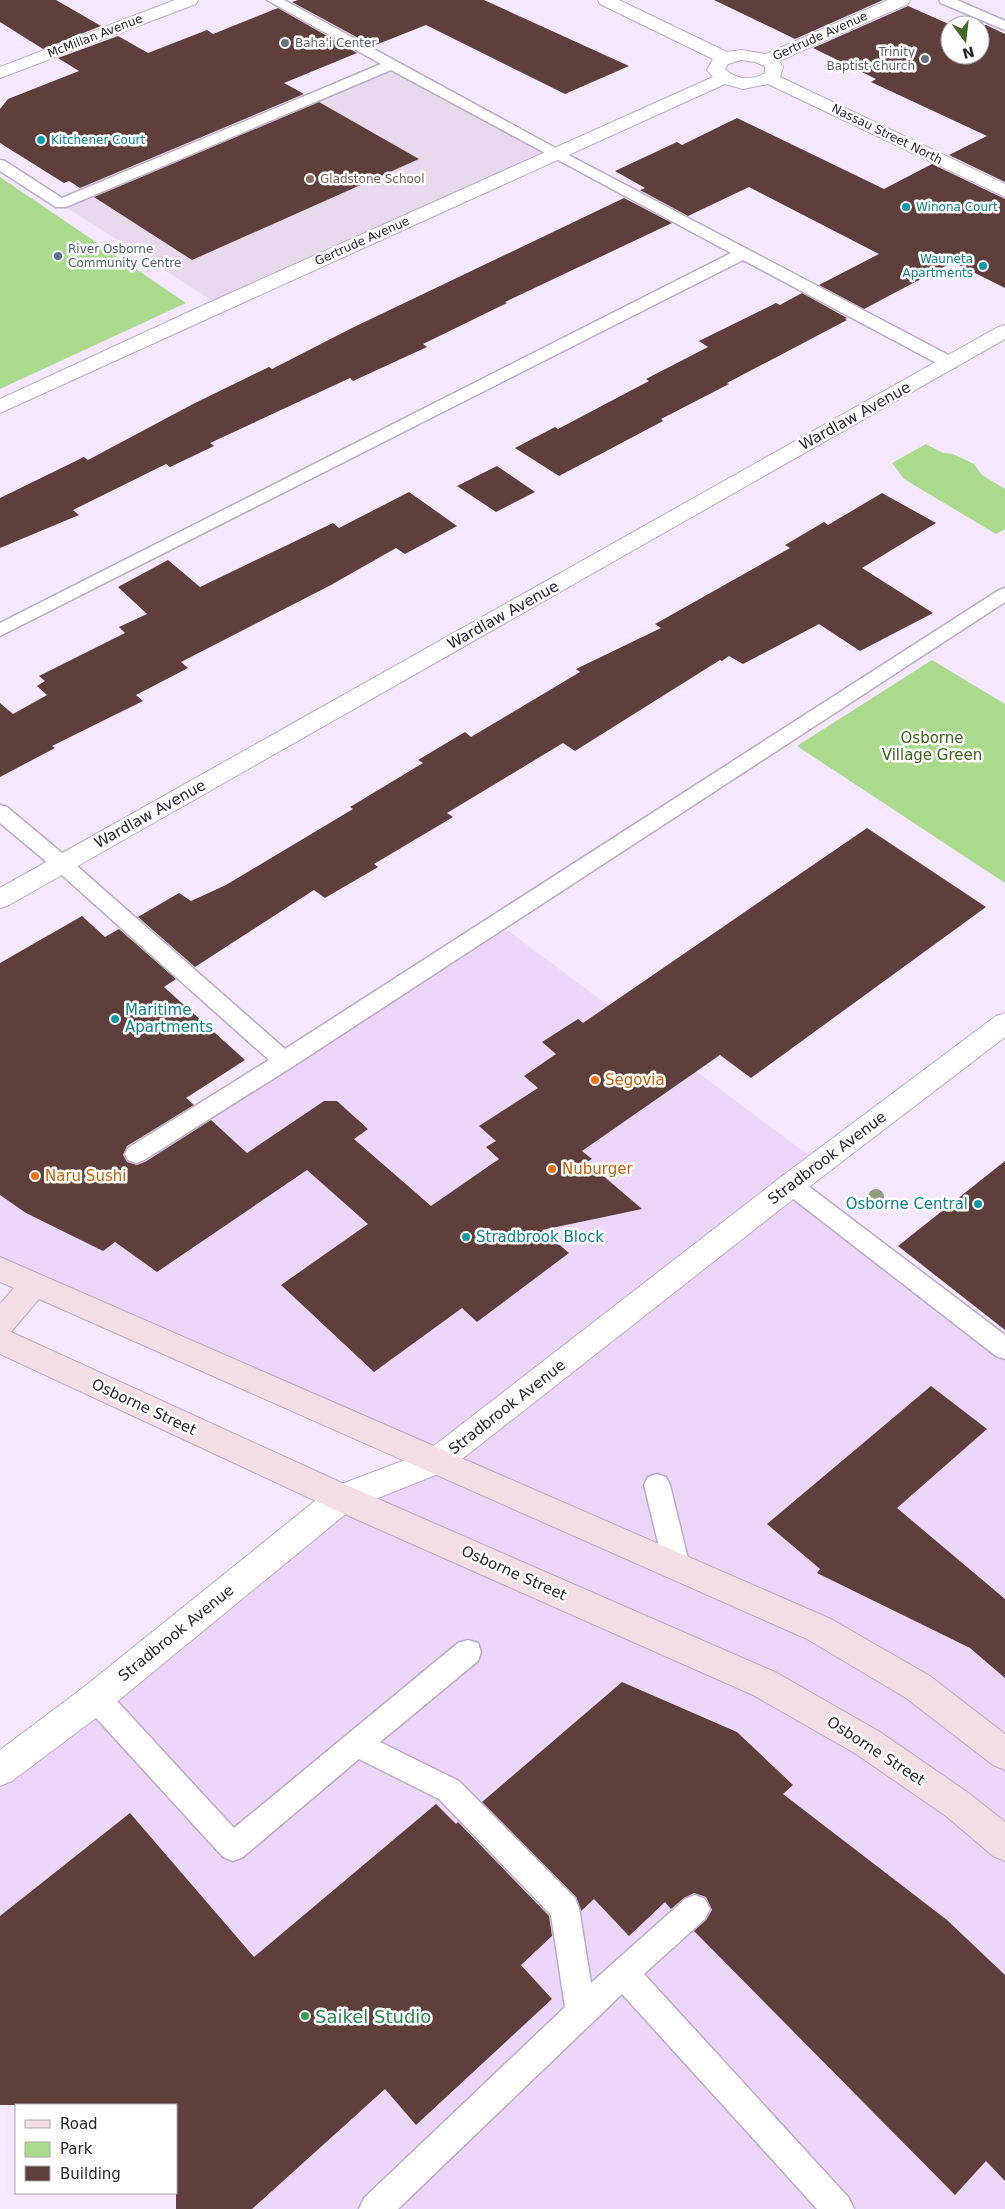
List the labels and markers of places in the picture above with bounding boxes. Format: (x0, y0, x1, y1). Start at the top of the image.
place label: Baha'i Center (295, 36, 376, 50)
marker: Baha'i Center (279, 37, 291, 49)
place label: Trinity Baptist Church (827, 45, 915, 73)
marker: Trinity Baptist Church (919, 53, 931, 65)
place label: Kitchener Court (51, 133, 145, 147)
marker: Kitchener Court (35, 134, 47, 146)
place label: Gladstone School (320, 172, 425, 186)
marker: Gladstone School (304, 173, 316, 185)
place label: Winona Court (916, 200, 998, 214)
marker: Winona Court (900, 201, 912, 213)
place label: River Osborne Community Centre (68, 242, 181, 270)
marker: River Osborne Community Centre (52, 250, 64, 262)
place label: Wauneta Apartments (903, 252, 973, 280)
marker: Wauneta Apartments (977, 260, 989, 272)
place label: Maritime Apartments (125, 1001, 213, 1036)
marker: Maritime Apartments (109, 1013, 121, 1025)
place label: Segovia (605, 1071, 665, 1089)
marker: Segovia (589, 1074, 601, 1086)
place label: Nuburger (562, 1160, 633, 1178)
marker: Nuburger (546, 1163, 558, 1175)
place label: Naru Sushi (45, 1167, 126, 1185)
marker: Naru Sushi (29, 1170, 41, 1182)
place label: Osborne Central (846, 1195, 968, 1213)
marker: Osborne Central (972, 1198, 984, 1210)
place label: Stradbrook Block (476, 1228, 604, 1246)
marker: Stradbrook Block (460, 1231, 472, 1243)
place label: Saikel Studio (315, 2006, 431, 2027)
marker: Saikel Studio (299, 2010, 311, 2022)

